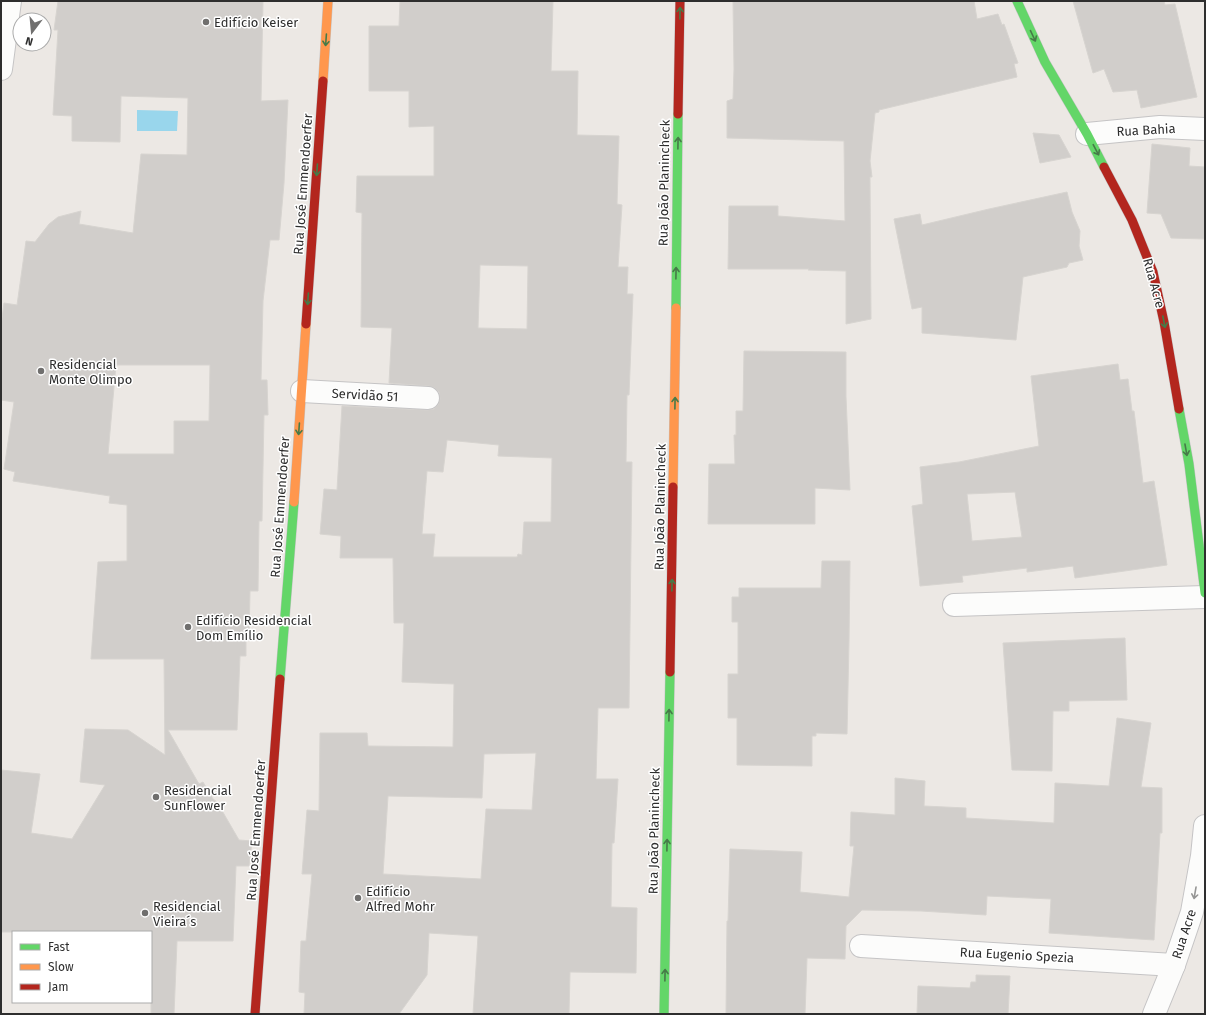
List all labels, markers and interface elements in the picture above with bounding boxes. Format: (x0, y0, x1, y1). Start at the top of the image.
one-way arrow (676, 7, 684, 20)
north arrow (12, 12, 52, 52)
place label: Edifício Keiser (214, 15, 298, 30)
marker: Edifício Keiser (201, 17, 211, 27)
one-way arrow (1030, 30, 1037, 42)
one-way arrow (322, 33, 329, 46)
text: N (24, 34, 35, 48)
street label: Rua José Emmendoerfer (291, 113, 315, 255)
street label: Rua João Planincheck (655, 119, 673, 246)
street label: Rua Bahia (1116, 121, 1176, 139)
one-way arrow (674, 137, 682, 150)
one-way arrow (1092, 144, 1100, 156)
one-way arrow (313, 163, 320, 176)
street label: Rua Acre (1140, 256, 1168, 310)
one-way arrow (672, 267, 680, 280)
one-way arrow (304, 292, 311, 305)
one-way arrow (1160, 315, 1168, 328)
place label: Residencial Monte Olimpo (49, 357, 132, 387)
marker: Residencial Monte Olimpo (36, 366, 46, 376)
street label: Servidão 51 (331, 386, 399, 404)
one-way arrow (671, 397, 679, 410)
one-way arrow (295, 422, 302, 435)
street label: Rua José Emmendoerfer (268, 436, 292, 578)
street label: Rua João Planincheck (651, 443, 669, 570)
one-way arrow (1183, 443, 1191, 456)
one-way arrow (668, 579, 675, 592)
place label: Edifício Residencial Dom Emílio (196, 613, 312, 643)
marker: Edifício Residencial Dom Emílio (183, 622, 193, 632)
one-way arrow (665, 709, 673, 722)
street label: Rua José Emmendoerfer (244, 759, 268, 901)
street label: Rua João Planincheck (645, 767, 663, 894)
place label: Residencial SunFlower (164, 783, 232, 813)
marker: Residencial SunFlower (151, 792, 161, 802)
one-way arrow (663, 839, 671, 852)
place label: Edifício Alfred Mohr (366, 884, 435, 914)
one-way arrow (1191, 886, 1199, 899)
marker: Edifício Alfred Mohr (353, 893, 363, 903)
place label: Residencial Vieira´s (153, 899, 221, 929)
street label: Rua Acre (1169, 907, 1199, 961)
marker: Residencial Vieira´s (140, 908, 150, 918)
legend (12, 931, 152, 1003)
text: Fast (48, 940, 70, 954)
street label: Rua Eugenio Spezia (959, 945, 1075, 965)
text: Slow (48, 960, 74, 974)
one-way arrow (661, 969, 669, 982)
text: Jam (48, 980, 68, 994)

